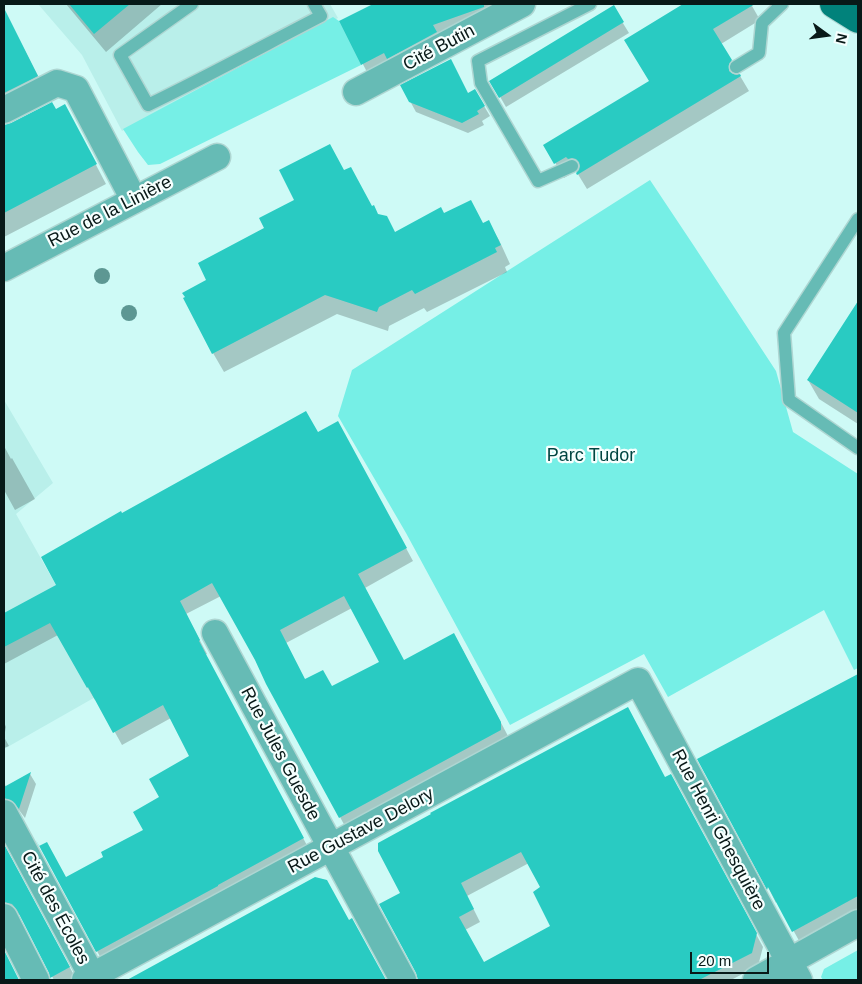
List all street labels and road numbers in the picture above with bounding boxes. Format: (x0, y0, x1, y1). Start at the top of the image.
street label: Cité Butin (399, 20, 479, 76)
street label: Rue de la Linière (44, 171, 176, 253)
street label: Rue Jules Guesde (236, 684, 324, 824)
street label: Rue Henri Ghesquière (666, 746, 770, 914)
street label: Rue Gustave Delory (284, 783, 438, 879)
street label: Cité des Écoles (16, 848, 94, 968)

